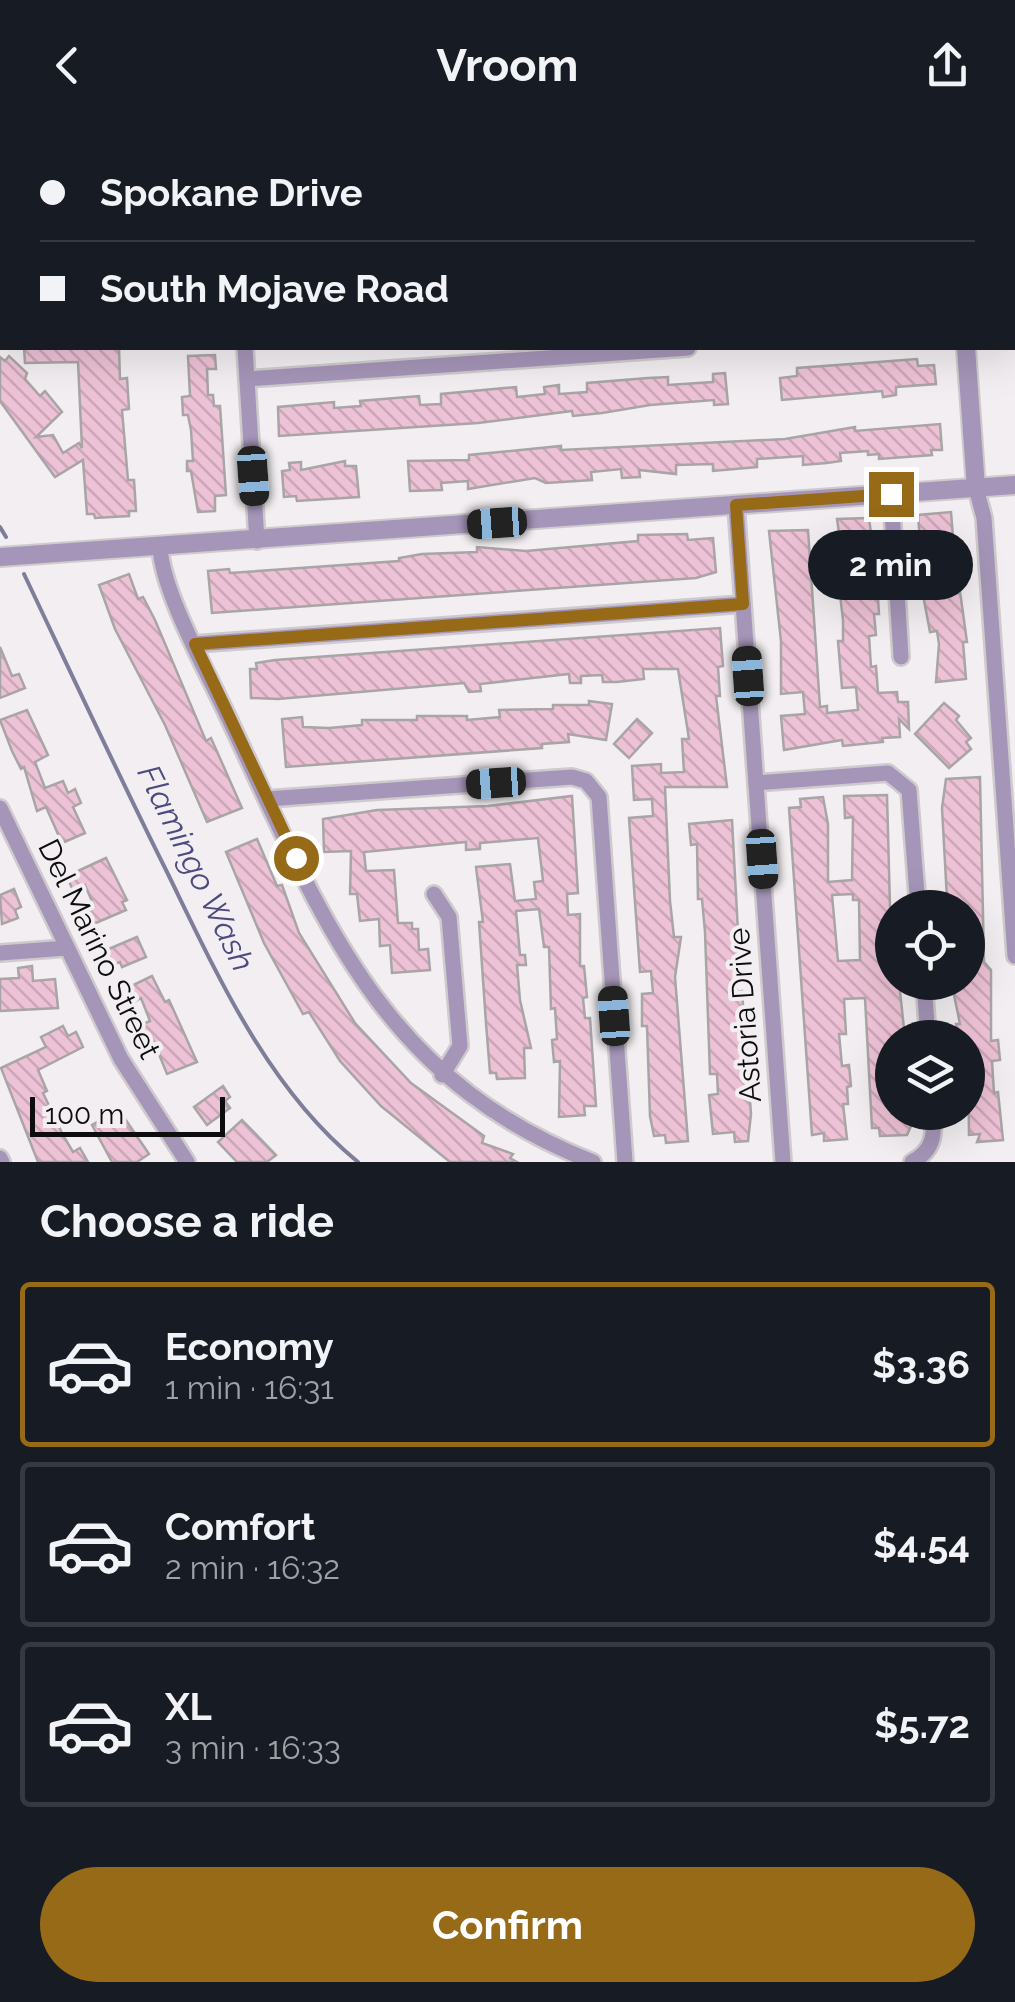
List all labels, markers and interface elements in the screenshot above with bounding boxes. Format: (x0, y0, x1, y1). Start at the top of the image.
icon: back (40, 38, 95, 93)
icon: share (920, 38, 975, 93)
text: Vroom (436, 39, 579, 92)
text: Spokane Drive (100, 170, 362, 215)
text: South Mojave Road (100, 266, 449, 311)
car (236, 445, 270, 507)
route end (869, 472, 914, 517)
car (466, 506, 528, 540)
callout: 2 min (808, 529, 974, 599)
text: 2 min (849, 546, 932, 583)
car (731, 645, 765, 707)
water label: Flamingo Wash (131, 759, 262, 977)
car (465, 766, 527, 800)
car (745, 828, 779, 890)
street label: Del Marino Street (31, 833, 168, 1064)
route start (274, 836, 319, 881)
map controls (875, 890, 985, 1130)
button: locate (875, 890, 985, 1000)
street label: Astoria Drive (721, 927, 768, 1103)
car (597, 985, 631, 1047)
button: layers (875, 1020, 985, 1130)
scale bar (30, 1092, 225, 1136)
text: 100 m (45, 1098, 124, 1131)
text: Choose a ride (40, 1195, 334, 1248)
icon: car (45, 1320, 135, 1410)
text: Economy (165, 1324, 334, 1369)
text: $3.36 (872, 1342, 970, 1387)
text: 1 min · 16:31 (165, 1369, 334, 1406)
icon: car (45, 1500, 135, 1590)
text: Comfort (165, 1504, 315, 1549)
text: $4.54 (873, 1522, 970, 1567)
text: 2 min · 16:32 (165, 1549, 340, 1586)
icon: car (45, 1680, 135, 1770)
text: XL (165, 1684, 212, 1729)
text: $5.72 (874, 1702, 970, 1747)
text: 3 min · 16:33 (165, 1729, 341, 1766)
button: Confirm (40, 1867, 975, 1982)

